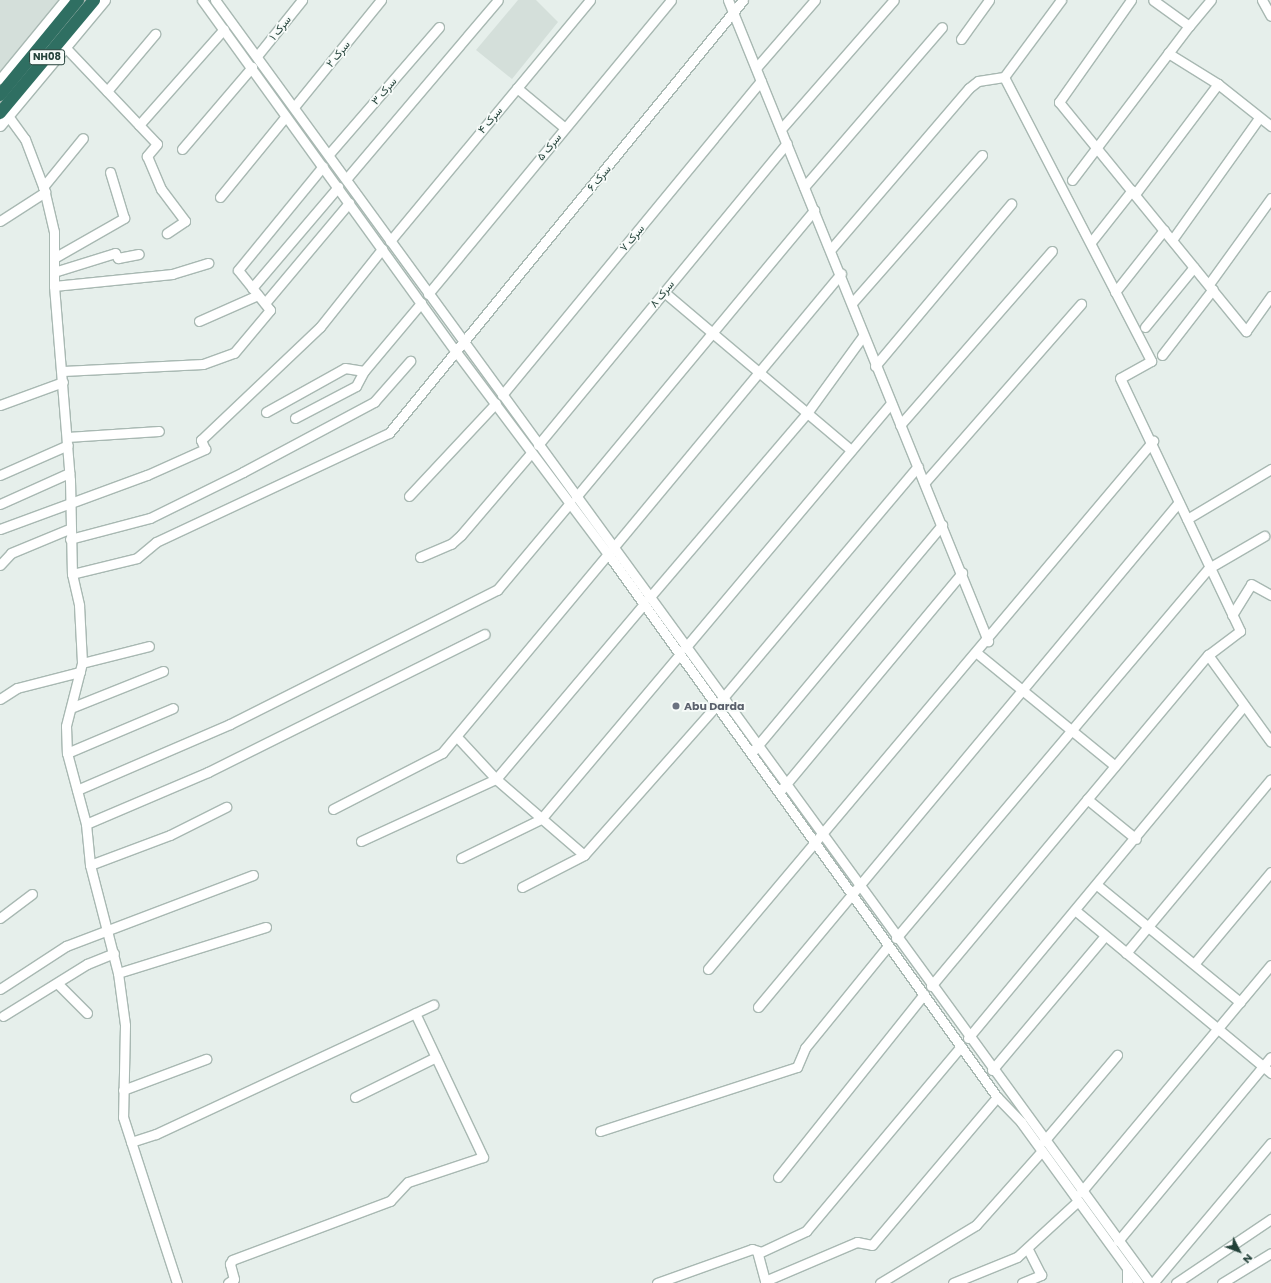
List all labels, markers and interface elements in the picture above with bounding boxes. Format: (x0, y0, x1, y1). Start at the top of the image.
street label: سرک ۱ (266, 13, 294, 43)
street label: سرک ۲ (323, 38, 353, 70)
road number: NH08 (29, 49, 65, 65)
street label: سرک ۳ (369, 75, 399, 107)
street label: سرک ۴ (475, 104, 505, 136)
street label: سرک ۵ (534, 131, 564, 163)
street label: سرک ۶ (584, 162, 614, 194)
street label: سرک ۷ (617, 222, 647, 254)
street label: سرک ۸ (647, 278, 677, 310)
place label: Abu Darda (684, 699, 744, 713)
marker: Abu Darda (671, 701, 681, 711)
north arrow (1219, 1231, 1259, 1271)
text: N (1239, 1251, 1257, 1267)

